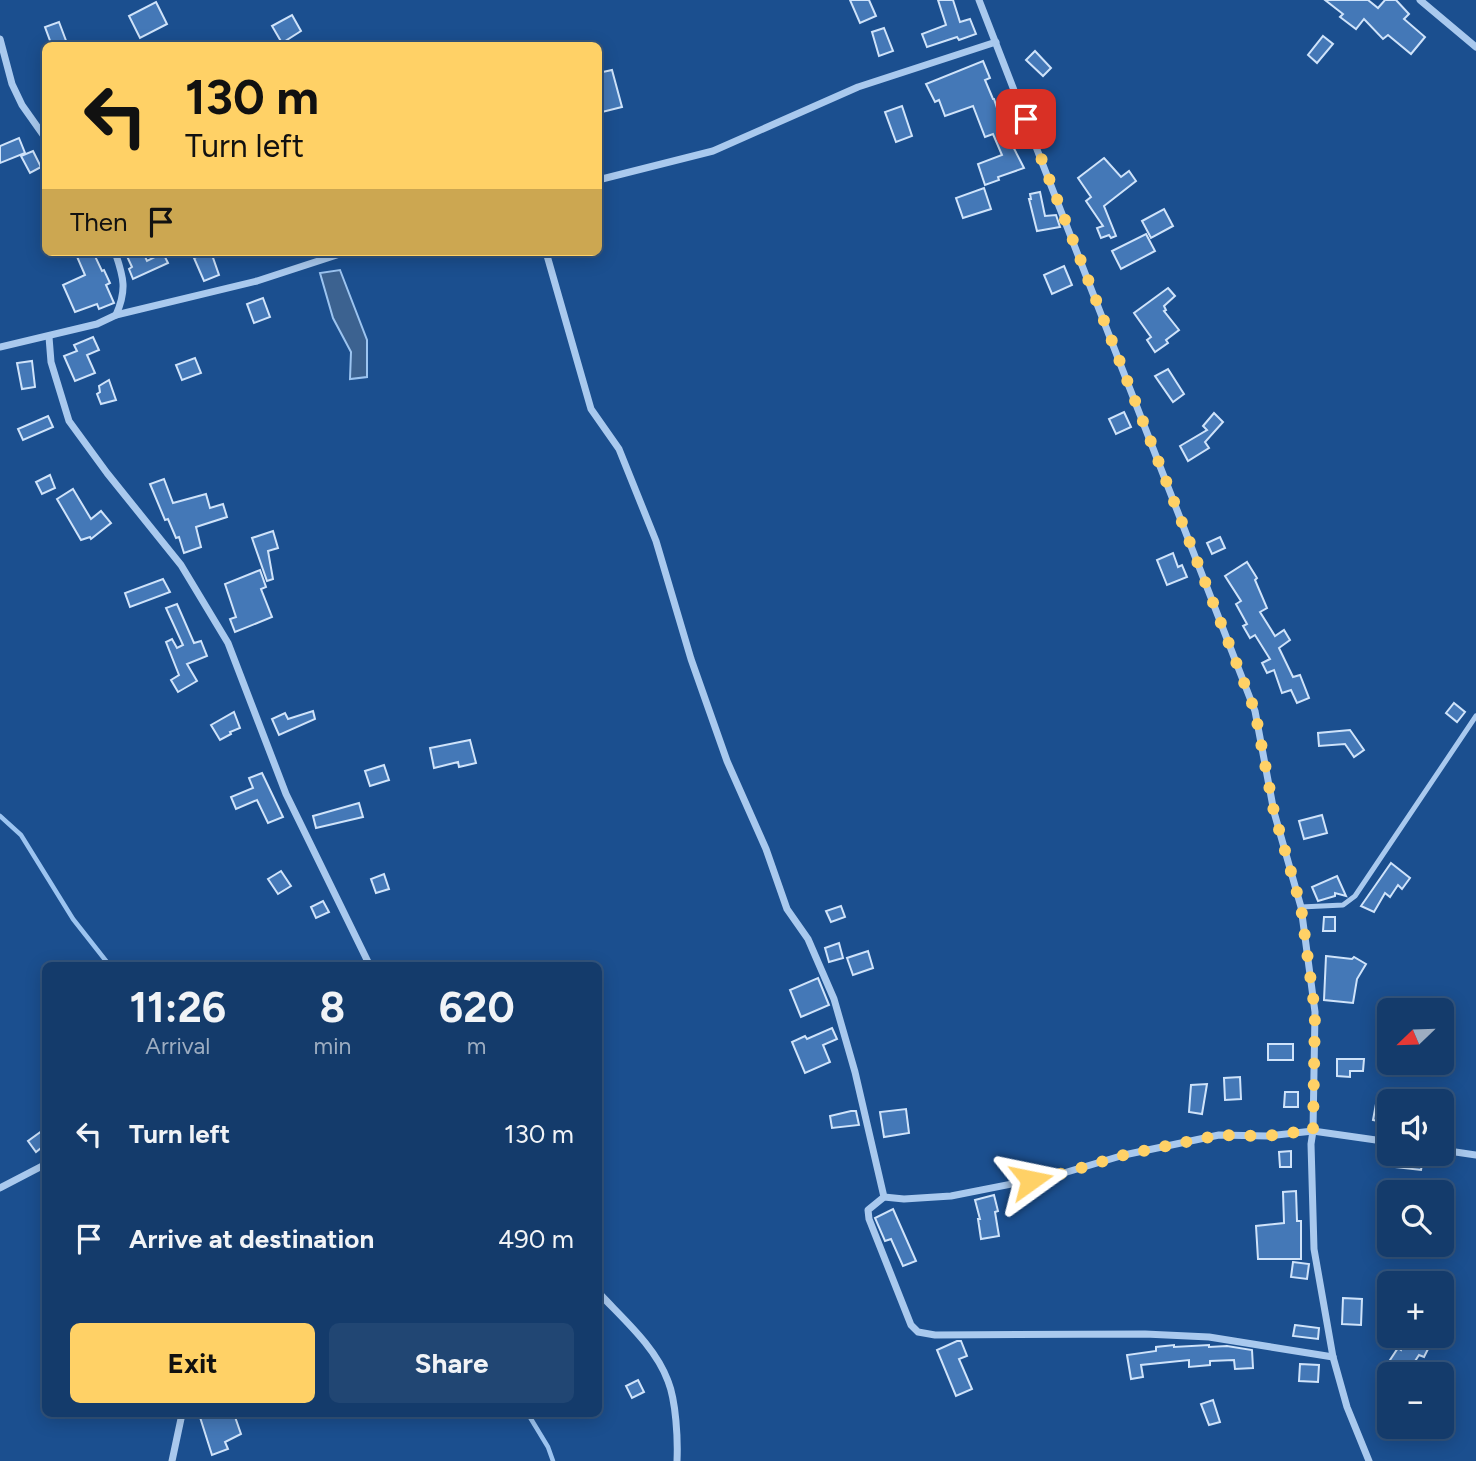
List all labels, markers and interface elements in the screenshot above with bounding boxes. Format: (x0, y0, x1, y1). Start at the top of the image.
text: 130 m (185, 67, 319, 126)
icon: left (70, 70, 161, 161)
pin (996, 89, 1056, 149)
icon: arrive (1007, 100, 1045, 138)
text: Turn left (185, 127, 304, 165)
icon: arrive (142, 203, 180, 241)
text: Then (70, 206, 128, 238)
text: 11:26 (129, 982, 226, 1033)
text: 8 (320, 982, 345, 1033)
text: 620 (439, 982, 515, 1033)
north arrow (1377, 998, 1454, 1074)
map controls (1377, 998, 1454, 1439)
text: Arrival (145, 1032, 210, 1060)
text: min (314, 1032, 351, 1060)
text: m (467, 1032, 486, 1060)
button: sound (1377, 1089, 1454, 1166)
icon: left (70, 1115, 108, 1153)
text: Turn left (129, 1118, 230, 1150)
text: 130 m (504, 1118, 574, 1150)
position arrow (994, 1143, 1068, 1217)
button: search (1377, 1180, 1454, 1257)
icon: arrive (70, 1220, 108, 1258)
text: Arrive at destination (129, 1223, 374, 1255)
text: 490 m (498, 1223, 574, 1255)
button: + (1377, 1271, 1454, 1348)
button: Exit (70, 1323, 315, 1403)
button: Share (329, 1323, 574, 1403)
button: − (1377, 1362, 1454, 1439)

